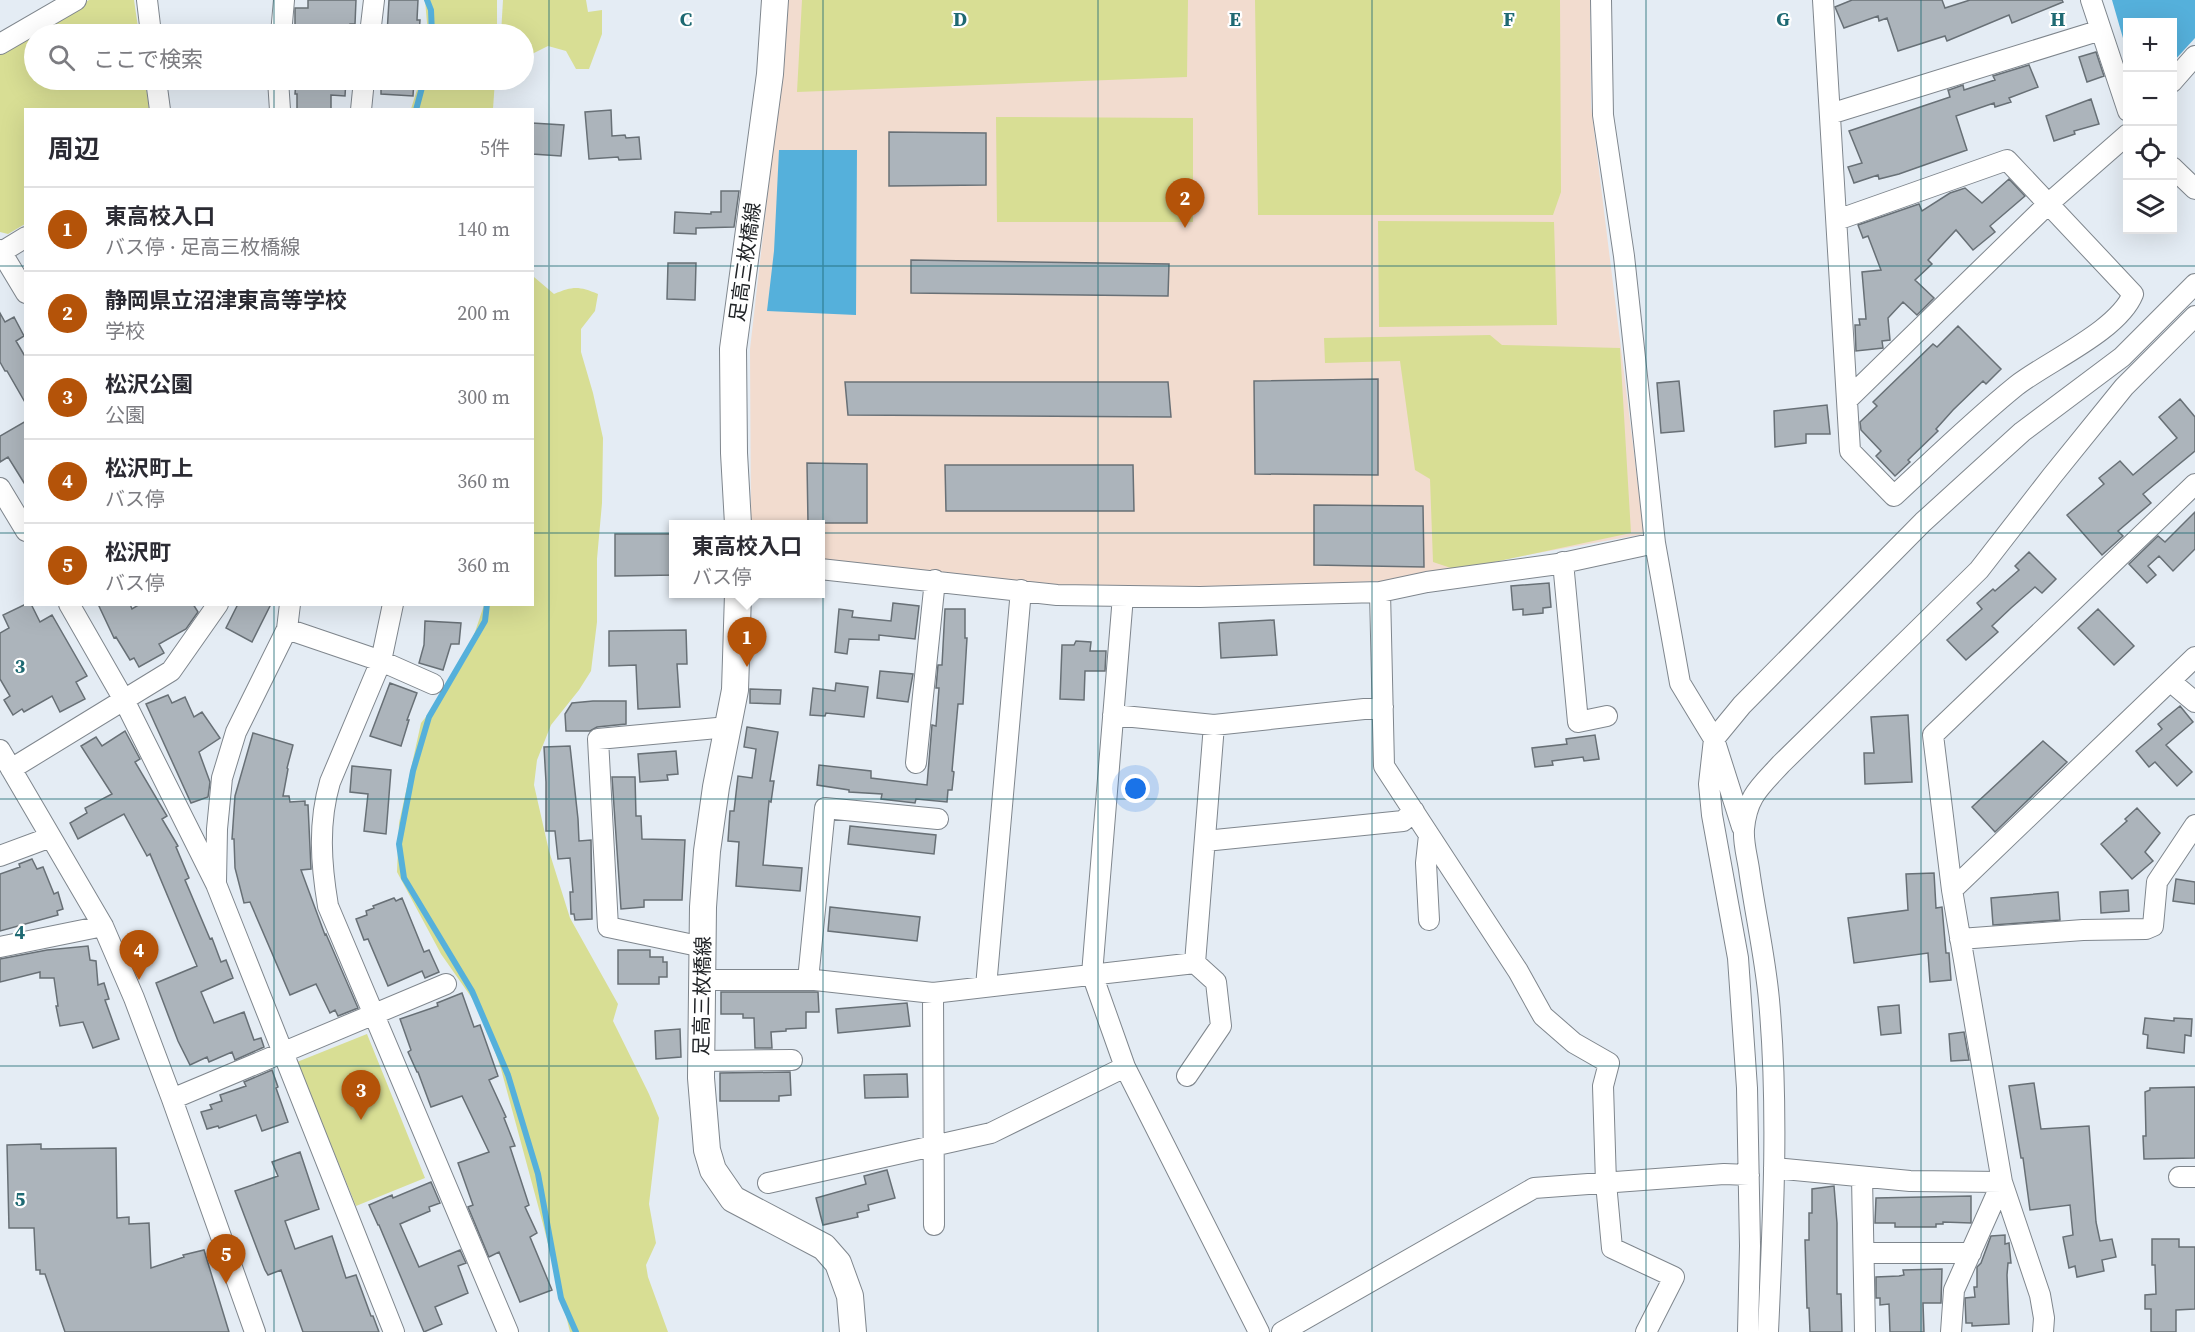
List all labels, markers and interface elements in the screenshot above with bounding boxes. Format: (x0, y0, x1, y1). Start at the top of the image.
text: C (680, 5, 692, 33)
text: D (953, 5, 967, 33)
text: E (1229, 5, 1241, 33)
text: F (1503, 5, 1515, 33)
text: G (1776, 5, 1790, 33)
text: H (2050, 5, 2066, 33)
map controls (2123, 18, 2177, 234)
button: + (2123, 18, 2177, 72)
search box (24, 24, 534, 90)
icon: search (45, 41, 78, 74)
text: ここで検索 (93, 44, 203, 74)
button: − (2123, 72, 2177, 126)
button: locate (2123, 126, 2177, 180)
text: 周辺 (48, 131, 100, 167)
text: 5件 (480, 134, 510, 162)
pin: 2 (1166, 178, 1204, 228)
button: layers (2123, 180, 2177, 234)
text: 東高校入口 (105, 201, 215, 231)
street label: 足高三枚橋線 (723, 201, 767, 323)
text: 1 (62, 215, 73, 243)
text: 140 m (457, 215, 510, 243)
text: バス停 · 足高三枚橋線 (105, 233, 300, 261)
text: 静岡県立沼津東高等学校 (105, 285, 347, 315)
text: 2 (62, 299, 73, 327)
text: 200 m (457, 299, 510, 327)
text: 学校 (105, 317, 145, 345)
text: 松沢公園 (105, 369, 193, 399)
text: 3 (62, 383, 73, 411)
text: 300 m (457, 383, 510, 411)
text: 公園 (105, 401, 145, 429)
text: 松沢町上 (105, 453, 193, 483)
text: 4 (62, 467, 73, 495)
text: 360 m (457, 467, 510, 495)
text: バス停 (105, 485, 165, 513)
popup (669, 520, 825, 598)
text: 東高校入口 (692, 531, 802, 561)
text: 松沢町 (105, 537, 171, 567)
text: 5 (62, 551, 73, 579)
text: 360 m (457, 551, 510, 579)
text: バス停 (692, 563, 752, 591)
text: バス停 (105, 569, 165, 597)
pin: 1 (728, 618, 766, 667)
text: 3 (15, 652, 26, 680)
your location (1121, 774, 1150, 803)
text: 4 (15, 918, 26, 946)
pin: 4 (120, 930, 158, 980)
street label: 足高三枚橋線 (687, 936, 717, 1056)
pin: 3 (342, 1070, 380, 1120)
text: 5 (15, 1185, 26, 1213)
pin: 5 (206, 1234, 246, 1284)

